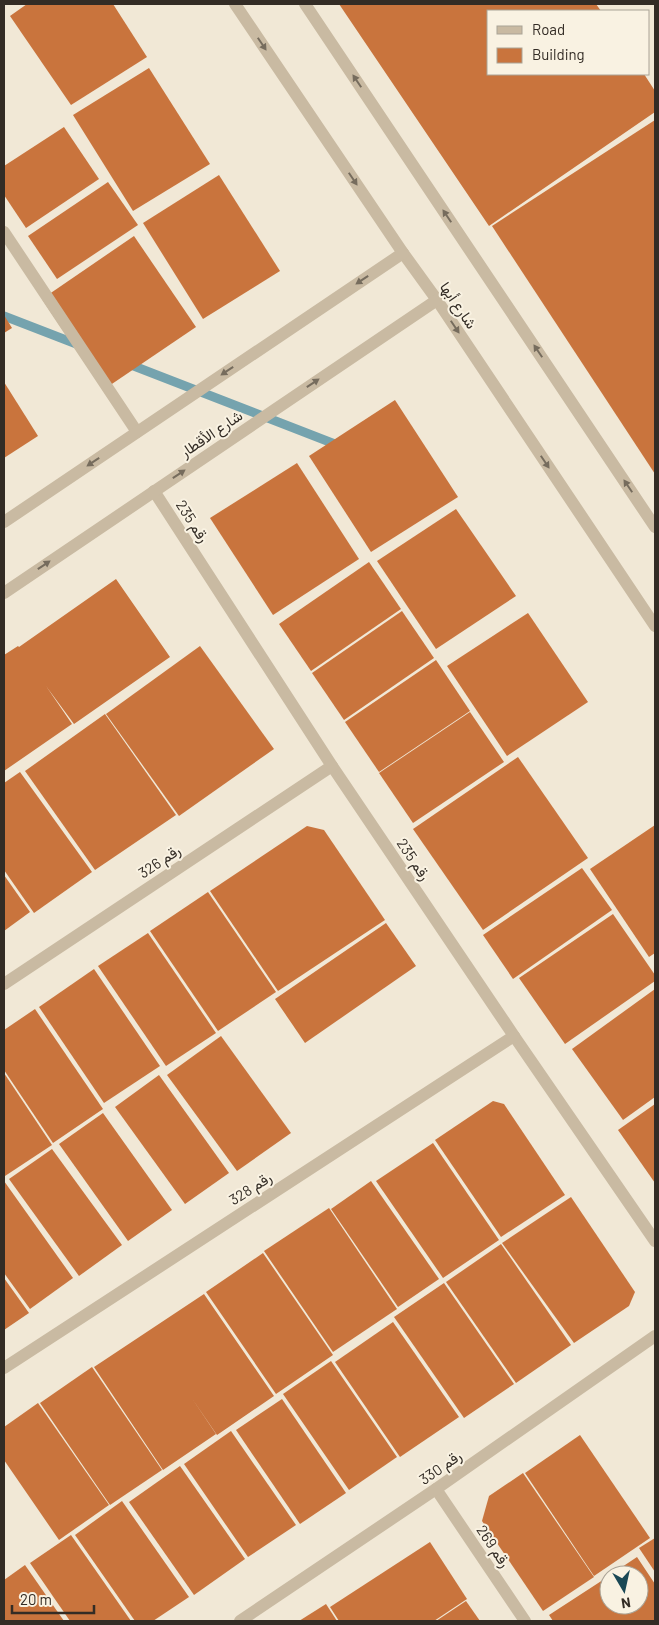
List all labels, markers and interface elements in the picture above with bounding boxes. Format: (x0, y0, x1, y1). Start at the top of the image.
legend (487, 10, 649, 75)
text: Road (532, 20, 565, 38)
one-way arrow (257, 37, 267, 51)
text: Building (532, 45, 585, 63)
one-way arrow (352, 74, 362, 88)
one-way arrow (348, 172, 358, 186)
one-way arrow (442, 209, 452, 223)
one-way arrow (355, 275, 369, 285)
street label: شارع أبها (434, 278, 481, 334)
one-way arrow (450, 321, 460, 334)
one-way arrow (533, 344, 543, 358)
one-way arrow (220, 366, 234, 376)
one-way arrow (306, 378, 320, 388)
street label: شارع الأقطار (176, 406, 247, 463)
one-way arrow (541, 456, 550, 469)
one-way arrow (86, 457, 99, 467)
one-way arrow (172, 469, 185, 479)
one-way arrow (623, 479, 633, 493)
street label: رقم 235 (171, 496, 213, 547)
one-way arrow (37, 560, 51, 570)
street label: رقم 235 (392, 835, 435, 885)
street label: رقم 326 (134, 840, 185, 883)
street label: رقم 328 (225, 1168, 276, 1210)
street label: رقم 330 (415, 1446, 466, 1490)
street label: رقم 269 (472, 1521, 515, 1572)
north arrow (599, 1565, 649, 1615)
scale bar (12, 1582, 95, 1614)
text: 20 m (20, 1590, 52, 1608)
text: N (620, 1594, 632, 1612)

